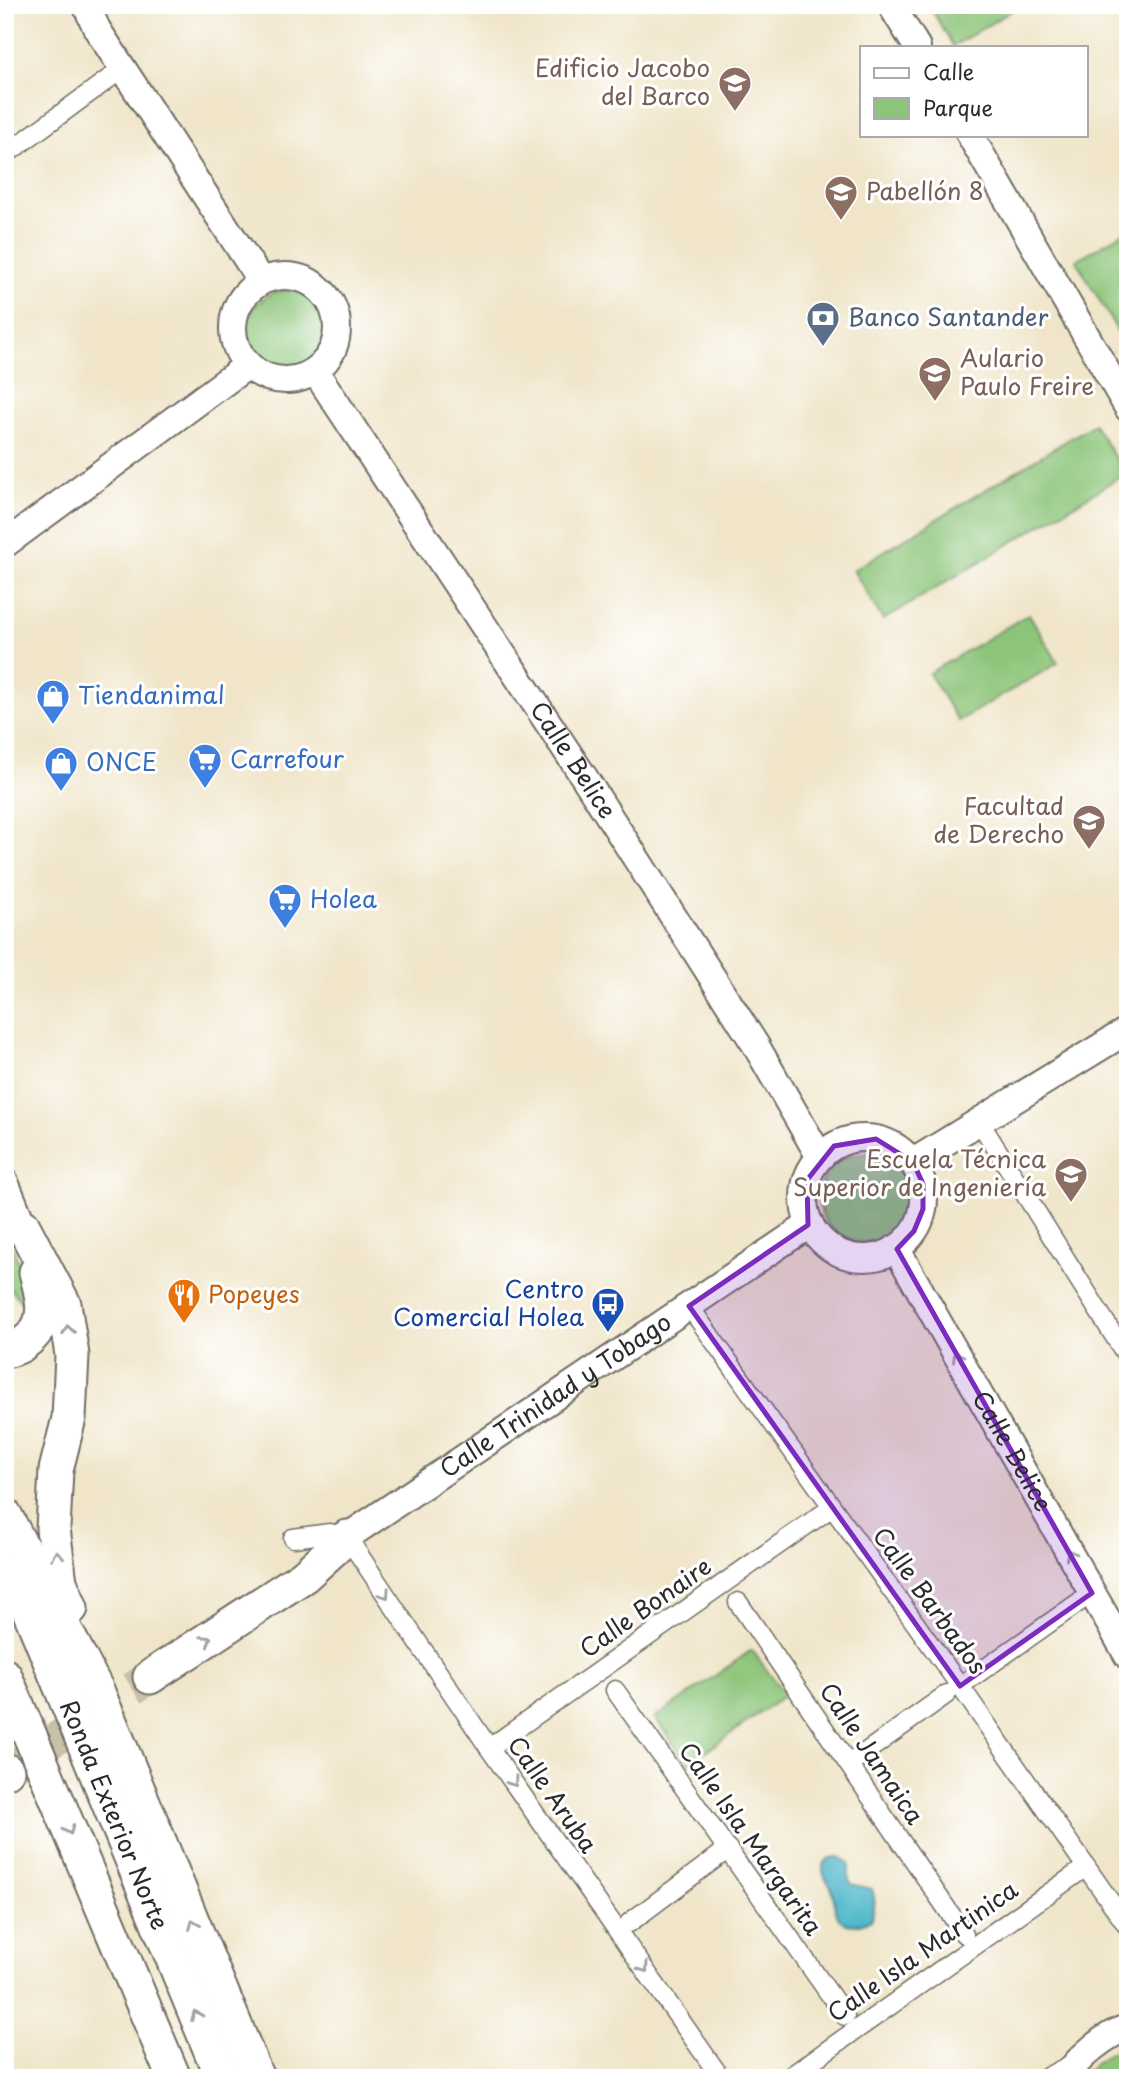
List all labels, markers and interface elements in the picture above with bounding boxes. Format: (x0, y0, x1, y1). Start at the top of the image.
legend (860, 46, 1088, 136)
place label: Edificio Jacobo del Barco (535, 49, 710, 113)
text: Calle (923, 55, 974, 87)
school or university icon: Edificio Jacobo del Barco (716, 64, 754, 113)
text: Parque (923, 91, 993, 123)
place label: Pabellón 8 (866, 172, 984, 208)
school or university icon: Pabellón 8 (822, 173, 860, 222)
place label: Banco Santander (848, 298, 1048, 334)
bank icon: Banco Santander (804, 299, 842, 348)
place label: Aulario Paulo Freire (960, 339, 1094, 403)
school or university icon: Aulario Paulo Freire (916, 354, 954, 403)
place label: Tiendanimal (78, 676, 225, 712)
shop icon: Tiendanimal (34, 677, 72, 726)
street label: Calle Belice (523, 693, 626, 825)
place label: Carrefour (230, 740, 345, 776)
supermarket icon: Carrefour (186, 741, 224, 790)
place label: ONCE (86, 743, 157, 779)
shop icon: ONCE (42, 744, 80, 793)
place label: Facultad de Derecho (934, 787, 1064, 851)
school or university icon: Facultad de Derecho (1070, 802, 1108, 851)
place label: Holea (310, 880, 377, 916)
supermarket icon: Holea (266, 881, 304, 930)
place label: Escuela Técnica Superior de Ingeniería (793, 1140, 1046, 1204)
school or university icon: Escuela Técnica Superior de Ingeniería (1052, 1155, 1090, 1204)
place label: Centro Comercial Holea (393, 1270, 584, 1334)
place label: Popeyes (208, 1275, 300, 1311)
restaurant icon: Popeyes (165, 1276, 203, 1325)
bus stop icon: Centro Comercial Holea (589, 1285, 627, 1334)
street label: Calle Trinidad y Tobago (432, 1303, 678, 1485)
one-way arrow (61, 1324, 76, 1336)
one-way arrow (952, 1351, 965, 1363)
street label: Calle Belice (965, 1383, 1062, 1518)
street label: Calle Barbados (865, 1519, 996, 1681)
street label: Calle Bonaire (572, 1548, 718, 1665)
one-way arrow (1065, 1548, 1078, 1561)
one-way arrow (49, 1550, 64, 1561)
one-way arrow (377, 1586, 389, 1599)
one-way arrow (200, 1635, 213, 1648)
street label: Calle Jamaica (812, 1675, 934, 1831)
street label: Ronda Exterior Norte (52, 1694, 179, 1935)
street label: Calle Aruba (500, 1728, 607, 1860)
street label: Calle Isla Margarita (671, 1734, 832, 1942)
one-way arrow (505, 1774, 517, 1787)
one-way arrow (61, 1823, 75, 1835)
street label: Calle Isla Martinica (819, 1871, 1025, 2030)
one-way arrow (188, 1919, 202, 1931)
one-way arrow (636, 1960, 648, 1973)
one-way arrow (191, 2009, 205, 2021)

